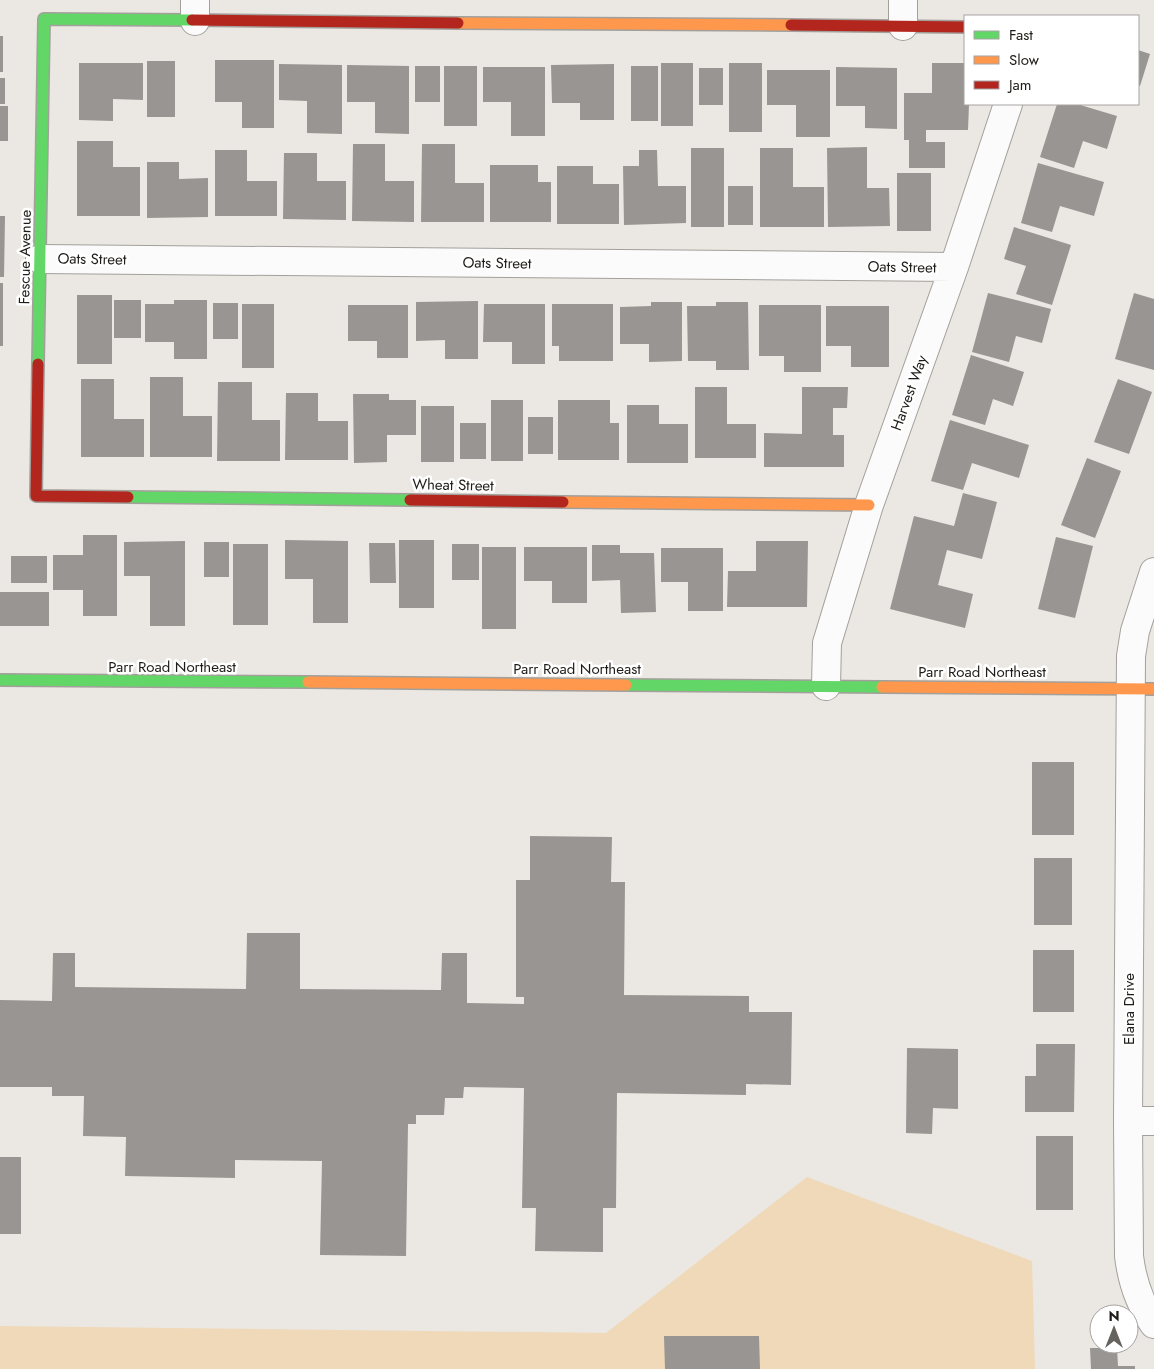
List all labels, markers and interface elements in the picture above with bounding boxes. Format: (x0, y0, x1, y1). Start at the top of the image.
legend (964, 15, 1139, 105)
text: Fast (1009, 24, 1033, 46)
text: Slow (1009, 49, 1040, 71)
text: Jam (1007, 74, 1032, 96)
street label: Fescue Avenue (13, 209, 37, 305)
street label: Oats Street (57, 247, 127, 271)
street label: Oats Street (462, 251, 532, 275)
street label: Oats Street (867, 255, 937, 279)
street label: Harvest Way (885, 352, 933, 434)
street label: Wheat Street (412, 473, 494, 497)
street label: Parr Road Northeast (108, 656, 236, 678)
street label: Parr Road Northeast (513, 658, 641, 680)
street label: Parr Road Northeast (918, 661, 1046, 683)
street label: Elana Drive (1118, 973, 1140, 1045)
north arrow (1089, 1304, 1139, 1354)
text: N (1108, 1306, 1120, 1326)

